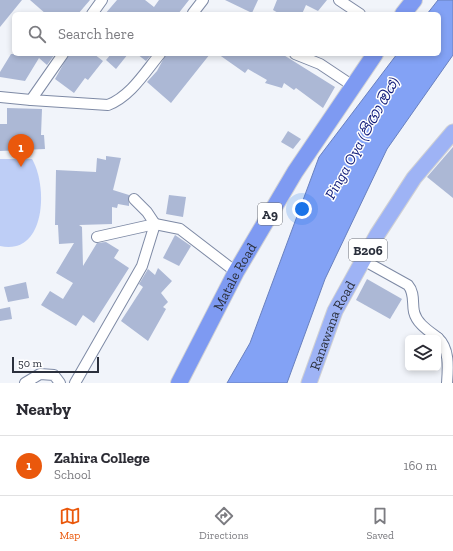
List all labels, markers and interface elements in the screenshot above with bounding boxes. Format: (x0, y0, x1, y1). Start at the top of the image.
search box (12, 12, 441, 56)
icon: search (26, 23, 48, 45)
text: Search here (58, 25, 134, 43)
water label: Pinga Oya (පිඟා ඔය) (321, 74, 403, 202)
pin: 1 (8, 134, 34, 167)
your location (292, 199, 312, 219)
road number: A9 (258, 203, 282, 225)
street label: Matale Road (209, 239, 260, 313)
road number: B206 (349, 239, 387, 261)
street label: Ranawana Road (306, 278, 359, 373)
map controls (405, 335, 441, 371)
button: layers (405, 335, 441, 371)
scale bar (12, 355, 99, 374)
text: 50 m (18, 357, 42, 370)
text: Nearby (16, 399, 71, 419)
text: Zahira College (54, 449, 150, 467)
text: 1 (26, 458, 32, 473)
text: 160 m (403, 458, 437, 473)
text: School (54, 467, 91, 482)
tab: Map (59, 505, 81, 542)
tab: Directions (199, 505, 249, 542)
tab: Saved (366, 505, 394, 542)

